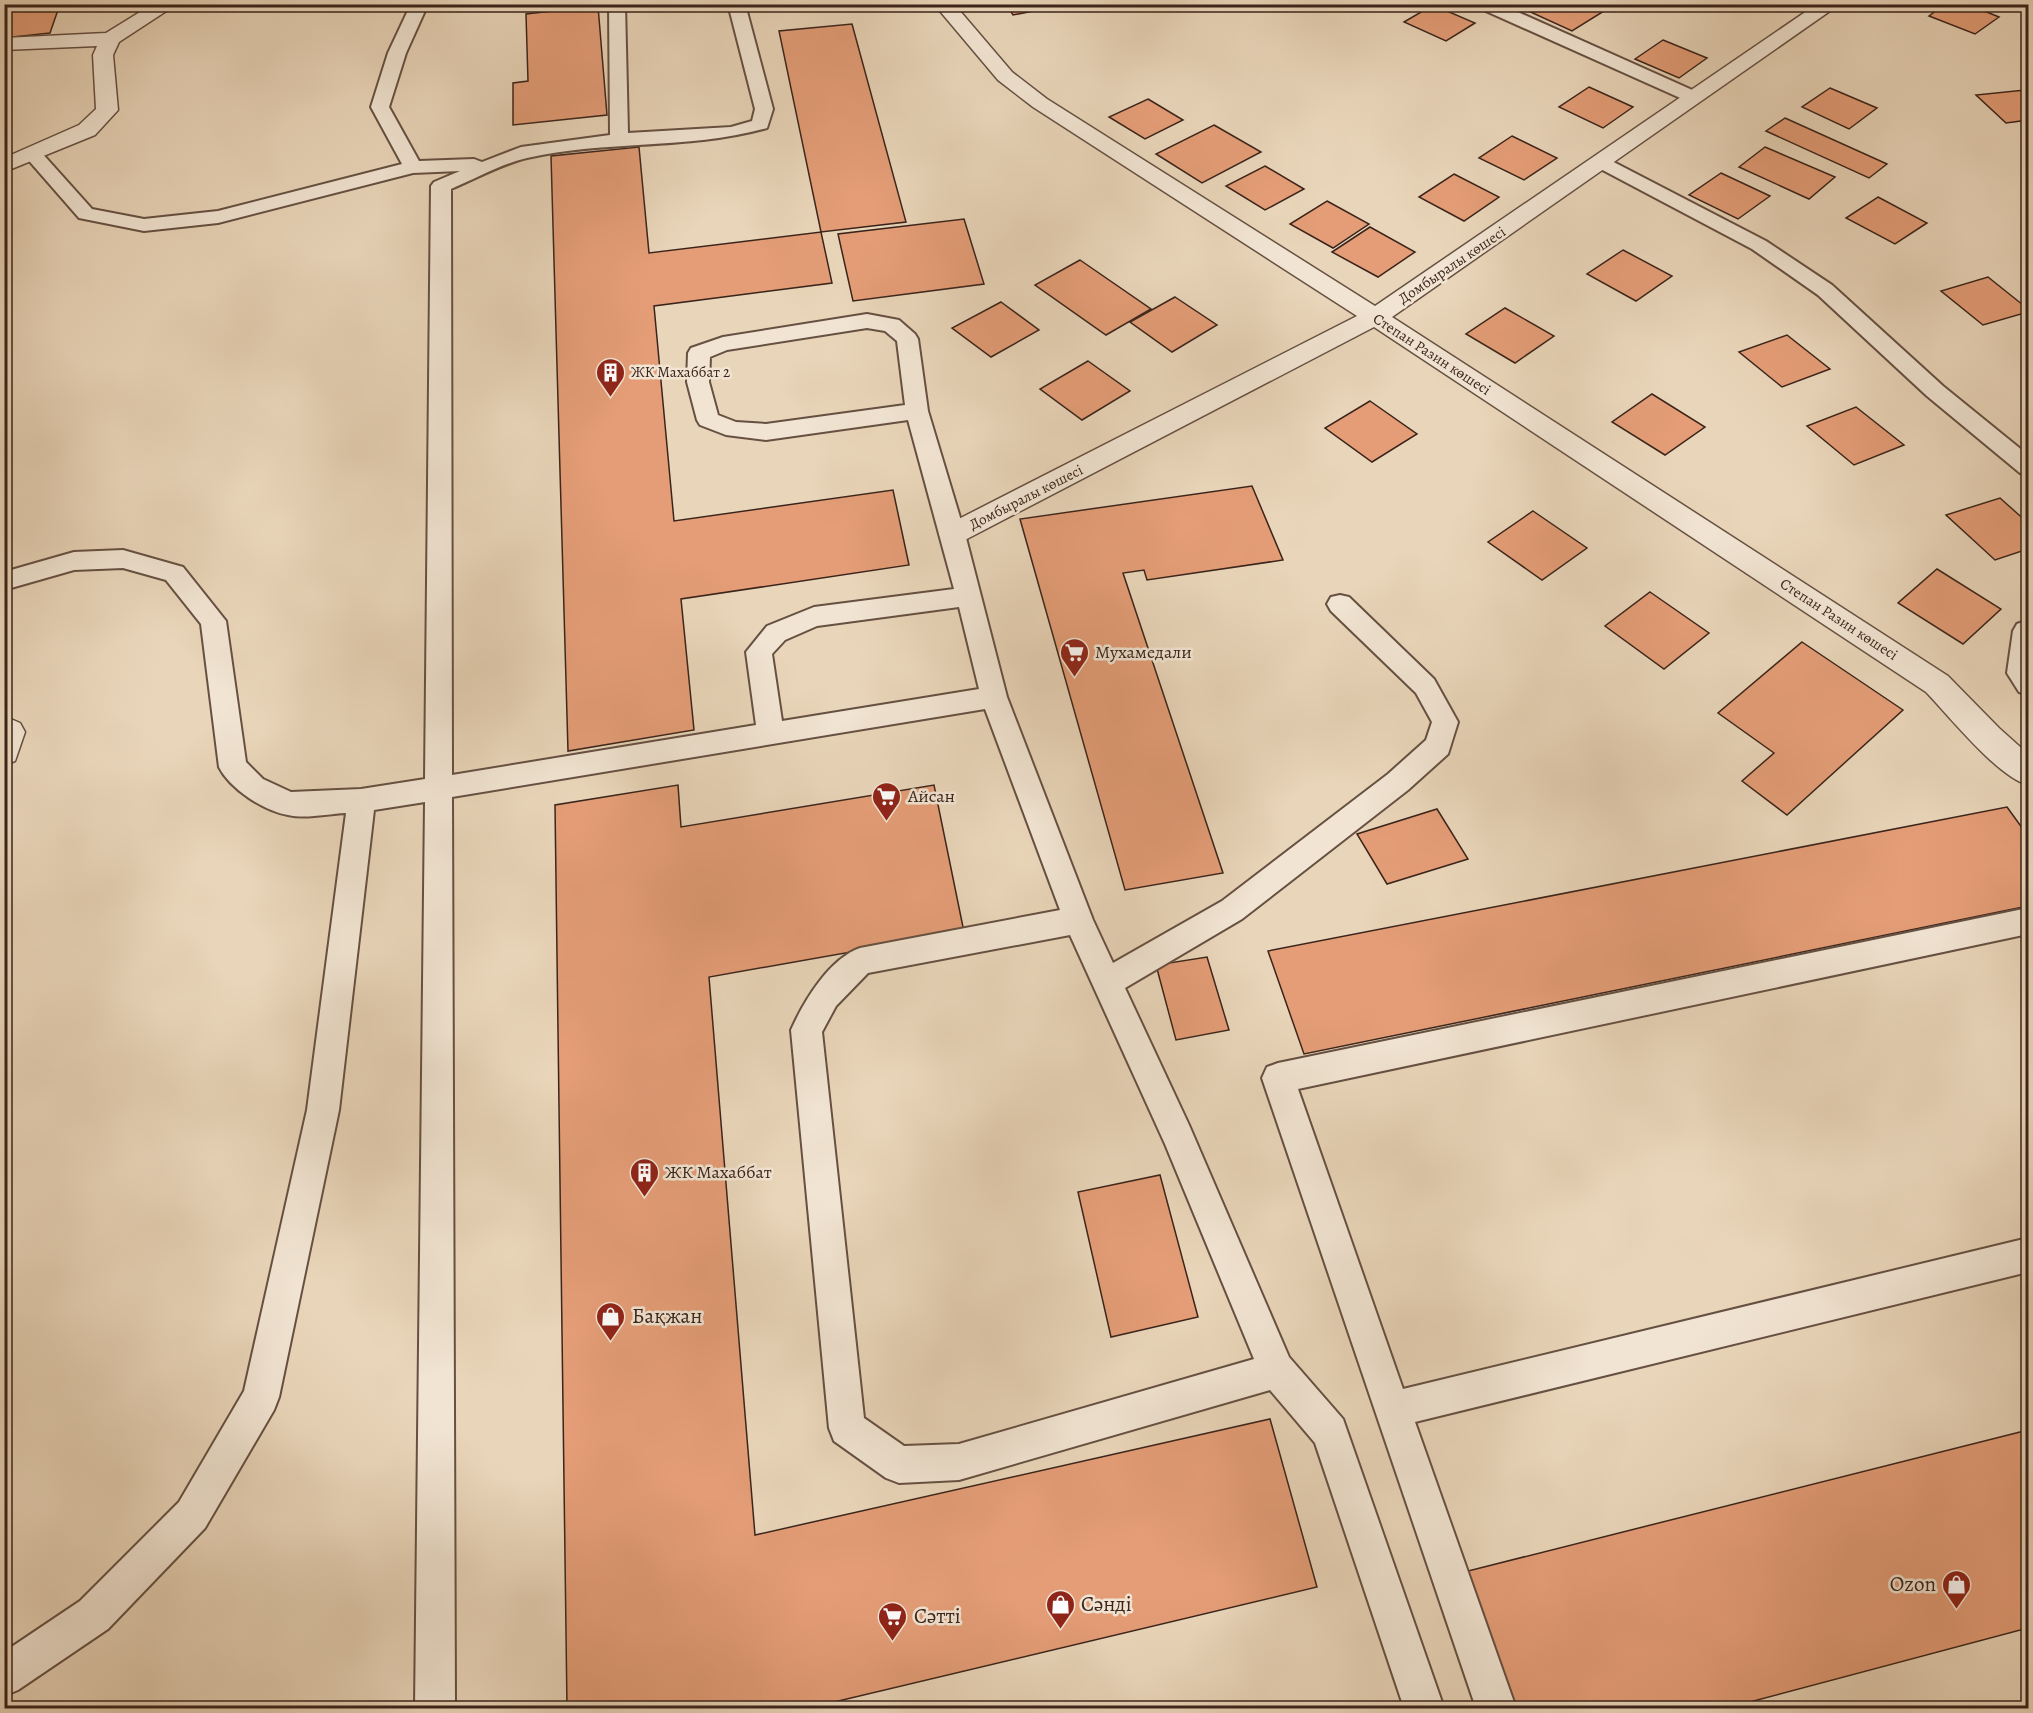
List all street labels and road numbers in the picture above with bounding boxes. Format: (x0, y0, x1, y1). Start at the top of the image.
street label: Домбыралы көшесі (1394, 222, 1510, 308)
street label: Степан Разин көшесі (1369, 308, 1495, 400)
street label: Домбыралы көшесі (966, 460, 1086, 534)
street label: Степан Разин көшесі (1776, 573, 1902, 665)

